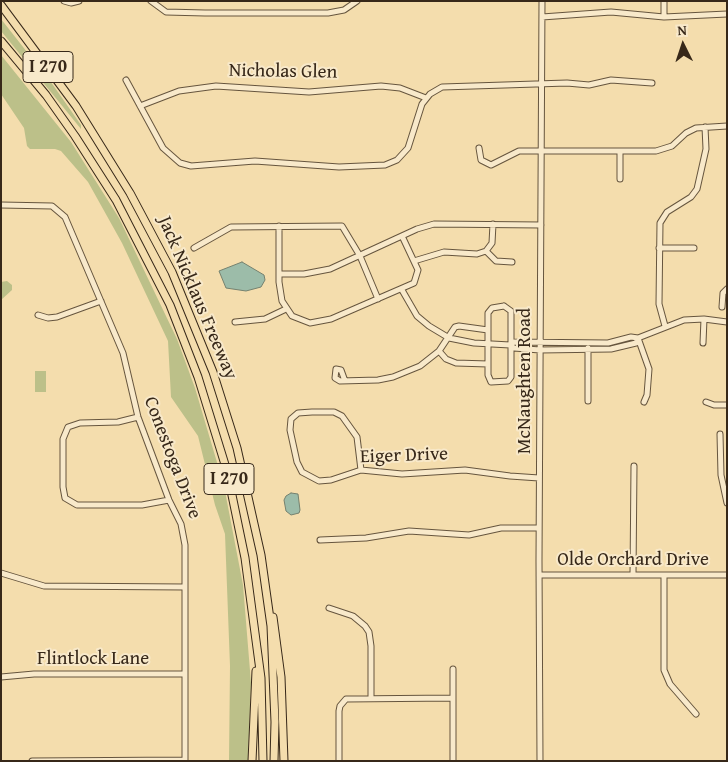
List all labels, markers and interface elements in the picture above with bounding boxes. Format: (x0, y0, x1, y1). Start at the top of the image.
north arrow (658, 20, 708, 70)
text: N (677, 20, 687, 40)
road number: I 270 (23, 52, 73, 82)
street label: Nicholas Glen (229, 60, 337, 84)
street label: Jack Nicklaus Freeway (152, 213, 242, 383)
street label: McNaughten Road (514, 308, 536, 454)
street label: Conestoga Drive (138, 394, 206, 522)
street label: Eiger Drive (360, 443, 448, 469)
road number: I 270 (204, 464, 254, 494)
street label: Olde Orchard Drive (557, 549, 709, 571)
street label: Flintlock Lane (37, 648, 149, 670)

